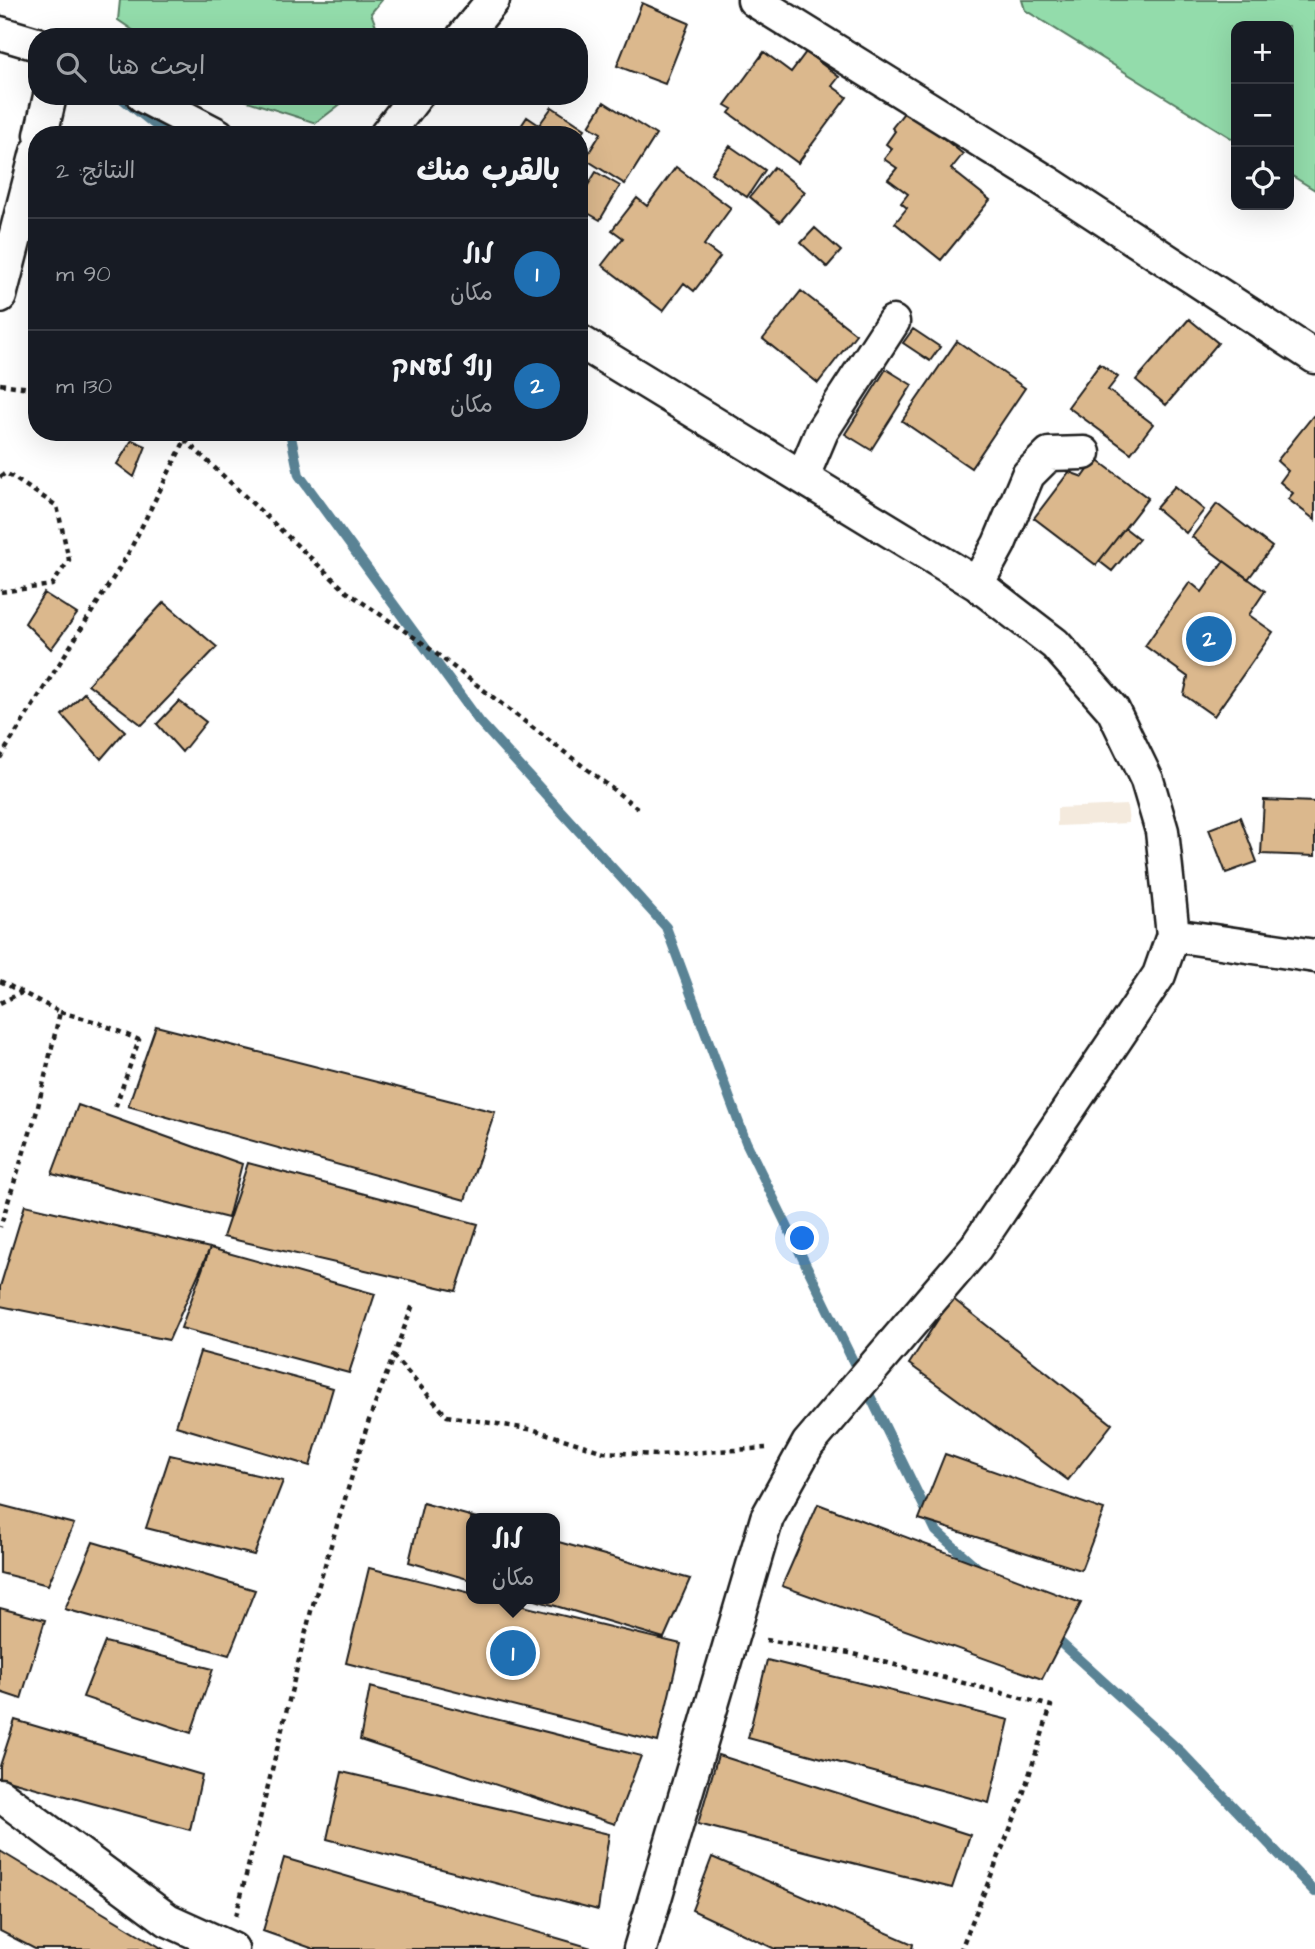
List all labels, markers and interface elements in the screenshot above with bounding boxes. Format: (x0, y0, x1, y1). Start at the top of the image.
map controls (1231, 21, 1294, 210)
button: + (1231, 21, 1294, 84)
search box (28, 28, 588, 105)
icon: search (52, 48, 90, 86)
text: ابحث هنا (108, 48, 205, 84)
button: − (1231, 84, 1294, 147)
button: locate (1231, 147, 1294, 210)
text: بالقرب منك (416, 150, 560, 192)
text: النتائج: 2 (56, 155, 135, 187)
text: לול (463, 237, 493, 273)
text: 90 m (56, 258, 111, 290)
text: 1 (536, 258, 538, 290)
text: مكان (450, 277, 493, 309)
text: נוף לעמק (392, 349, 493, 385)
text: 130 m (56, 370, 112, 402)
text: 2 (530, 370, 544, 402)
text: مكان (450, 389, 493, 421)
pin: 2 (1186, 613, 1232, 665)
your location (785, 1221, 819, 1255)
popup (466, 1513, 560, 1604)
text: לול (492, 1522, 522, 1558)
text: مكان (492, 1562, 534, 1594)
pin: 1 (490, 1627, 536, 1679)

